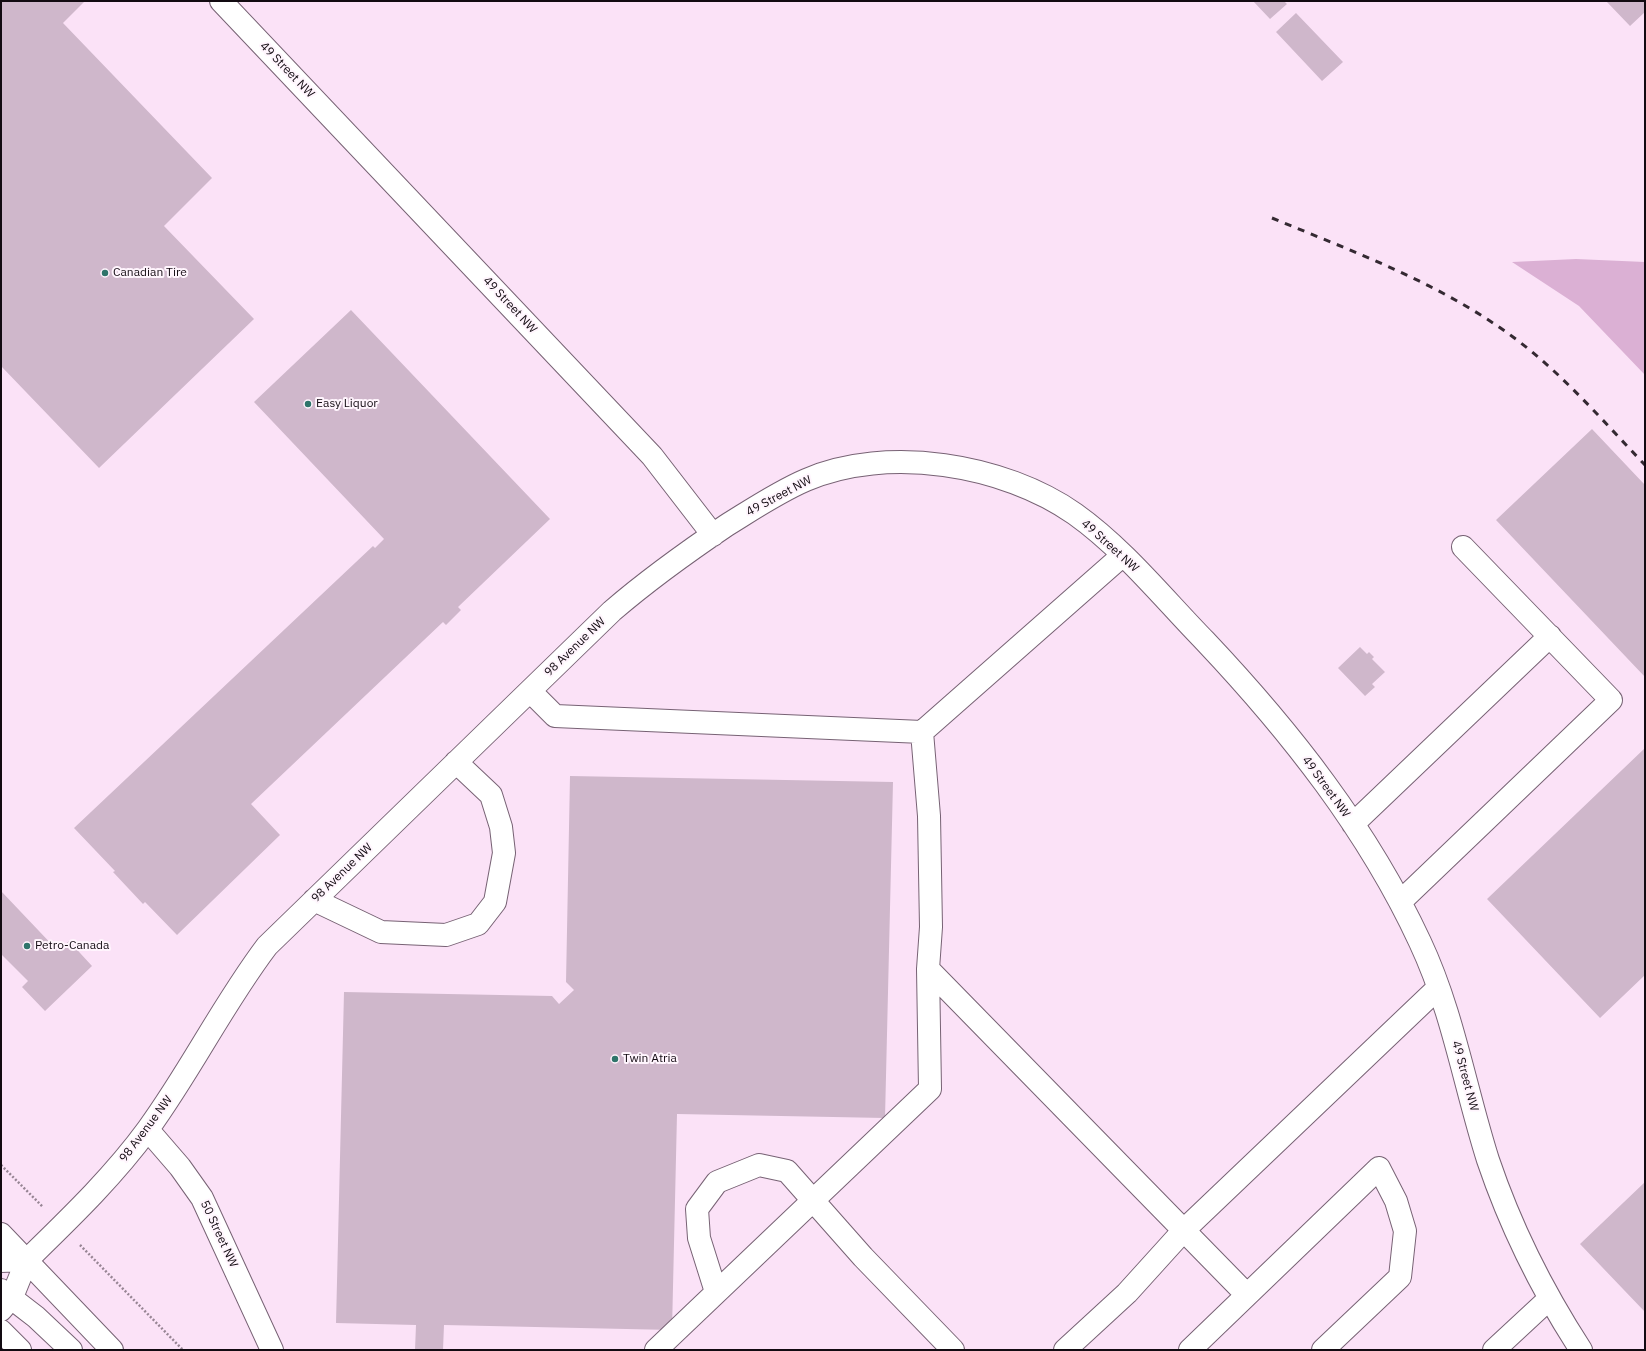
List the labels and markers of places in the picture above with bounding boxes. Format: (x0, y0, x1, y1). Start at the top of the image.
place label: Canadian Tire (113, 266, 187, 280)
marker: Canadian Tire (100, 268, 110, 278)
place label: Easy Liquor (316, 397, 378, 411)
marker: Easy Liquor (303, 399, 313, 409)
place label: Petro-Canada (35, 939, 109, 953)
marker: Petro-Canada (22, 941, 32, 951)
place label: Twin Atria (623, 1052, 677, 1066)
marker: Twin Atria (610, 1054, 620, 1064)

